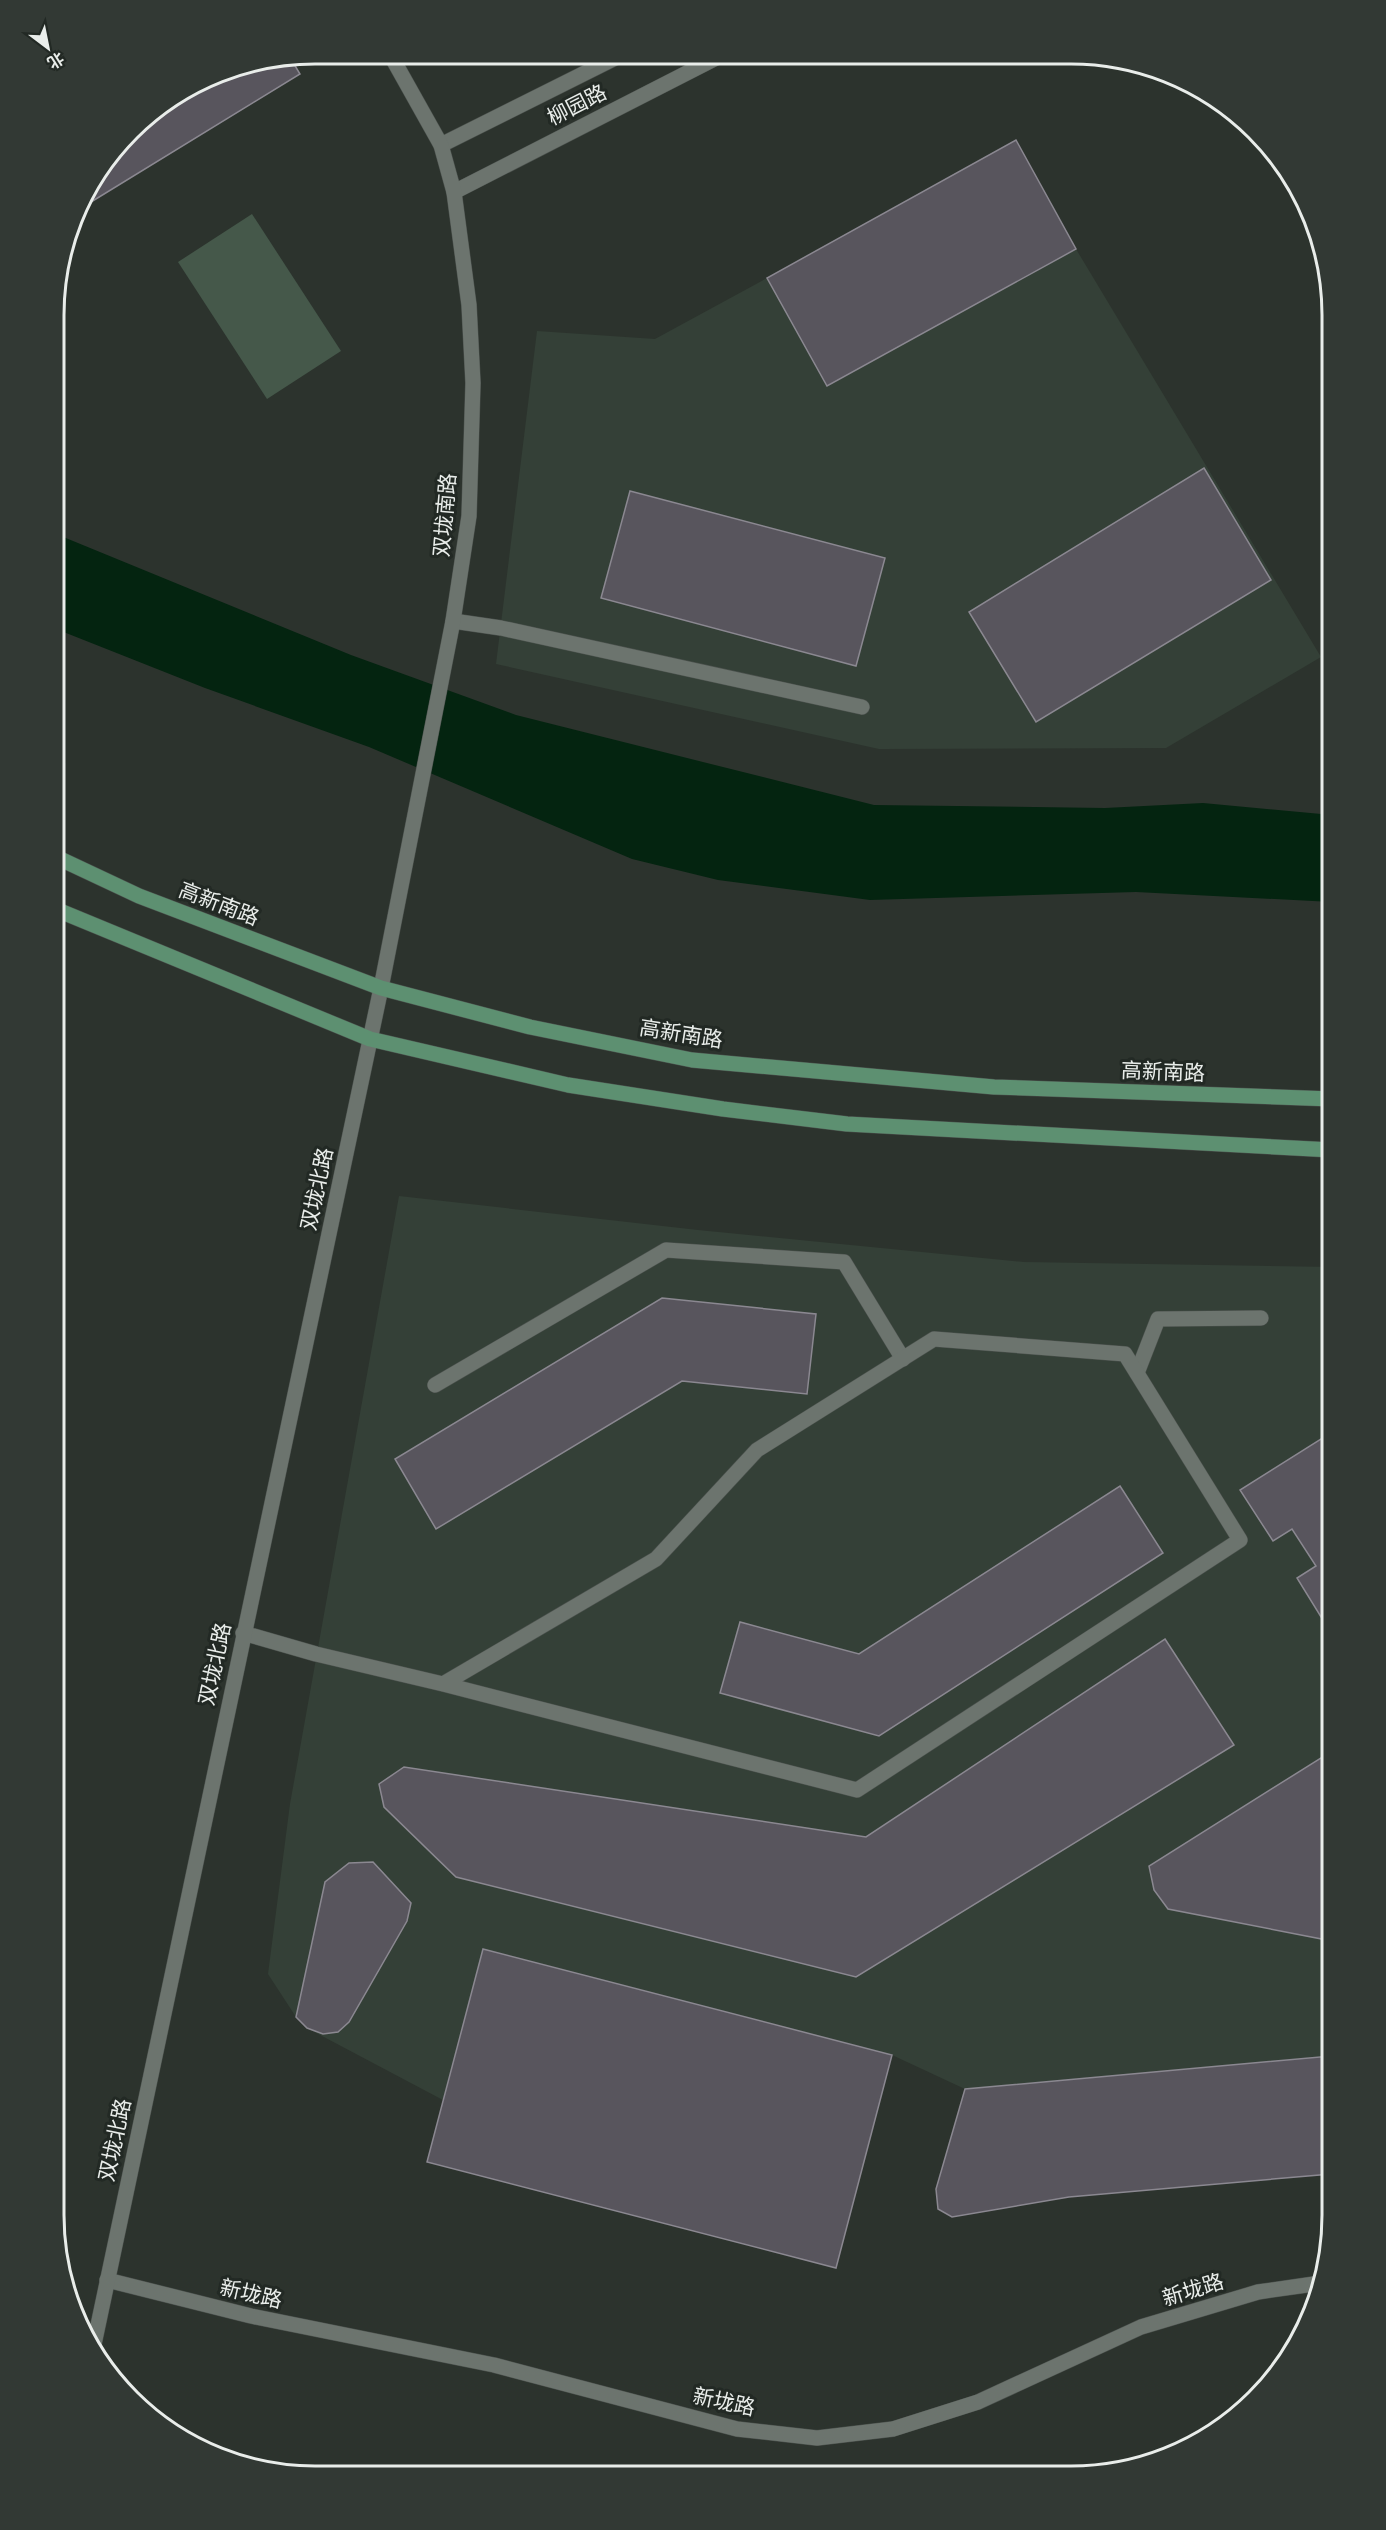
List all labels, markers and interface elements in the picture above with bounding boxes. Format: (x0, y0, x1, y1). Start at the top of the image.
north arrow (18, 18, 78, 78)
text: 北 (44, 49, 68, 73)
street label: 柳园路 (543, 78, 610, 129)
street label: 双垅南路 (427, 472, 460, 558)
street label: 高新南路 (176, 876, 263, 929)
street label: 高新南路 (638, 1014, 725, 1051)
street label: 高新南路 (1121, 1057, 1205, 1084)
street label: 双垅北路 (295, 1145, 336, 1232)
street label: 双垅北路 (193, 1620, 234, 1707)
street label: 双垅北路 (93, 2096, 134, 2183)
street label: 新垅路 (1159, 2267, 1226, 2310)
street label: 新垅路 (218, 2273, 285, 2312)
street label: 新垅路 (691, 2382, 758, 2419)

